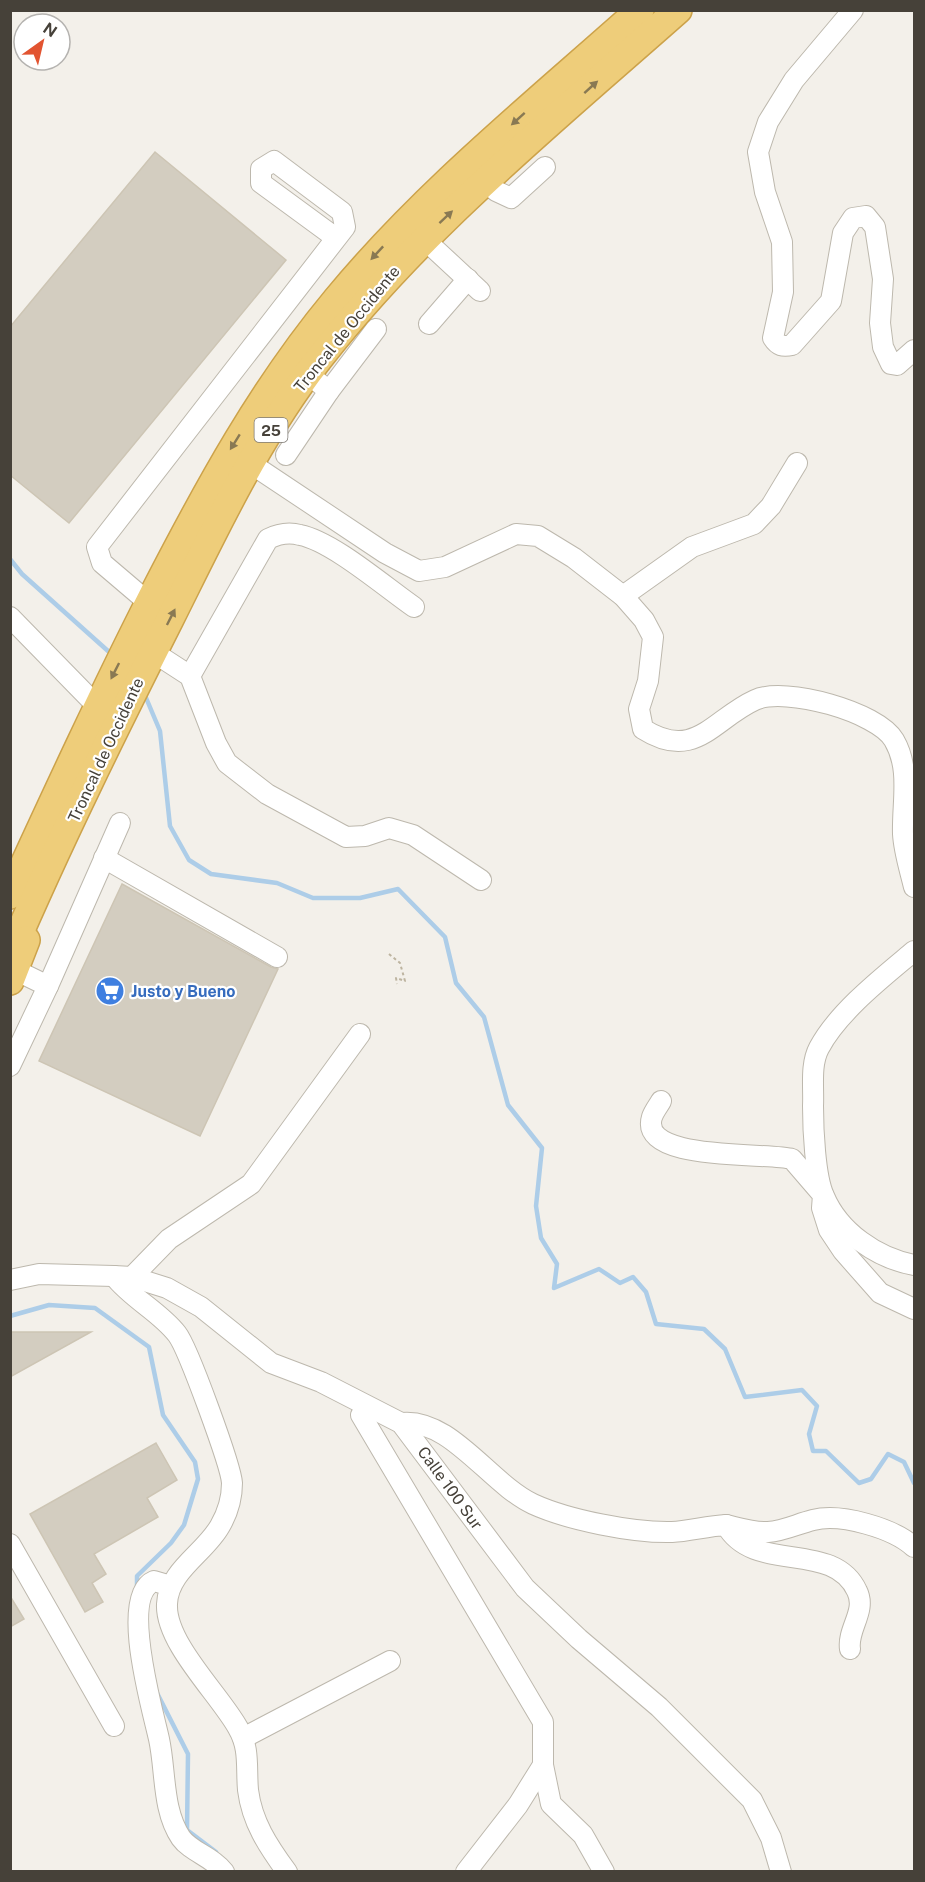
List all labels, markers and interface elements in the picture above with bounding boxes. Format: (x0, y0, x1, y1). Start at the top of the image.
north arrow (12, 12, 72, 72)
text: N (40, 19, 61, 41)
one-way arrow (583, 81, 598, 94)
one-way arrow (511, 112, 526, 125)
one-way arrow (438, 211, 453, 224)
one-way arrow (371, 245, 384, 260)
street label: Troncal de Occidente (290, 262, 404, 396)
road number: 25 (254, 418, 288, 442)
one-way arrow (229, 434, 240, 450)
one-way arrow (166, 609, 175, 626)
one-way arrow (110, 662, 119, 679)
street label: Troncal de Occidente (64, 675, 148, 825)
supermarket icon: Justo y Bueno (94, 975, 126, 1007)
place label: Justo y Bueno (131, 982, 235, 1001)
street label: Calle 100 Sur (414, 1443, 486, 1533)

